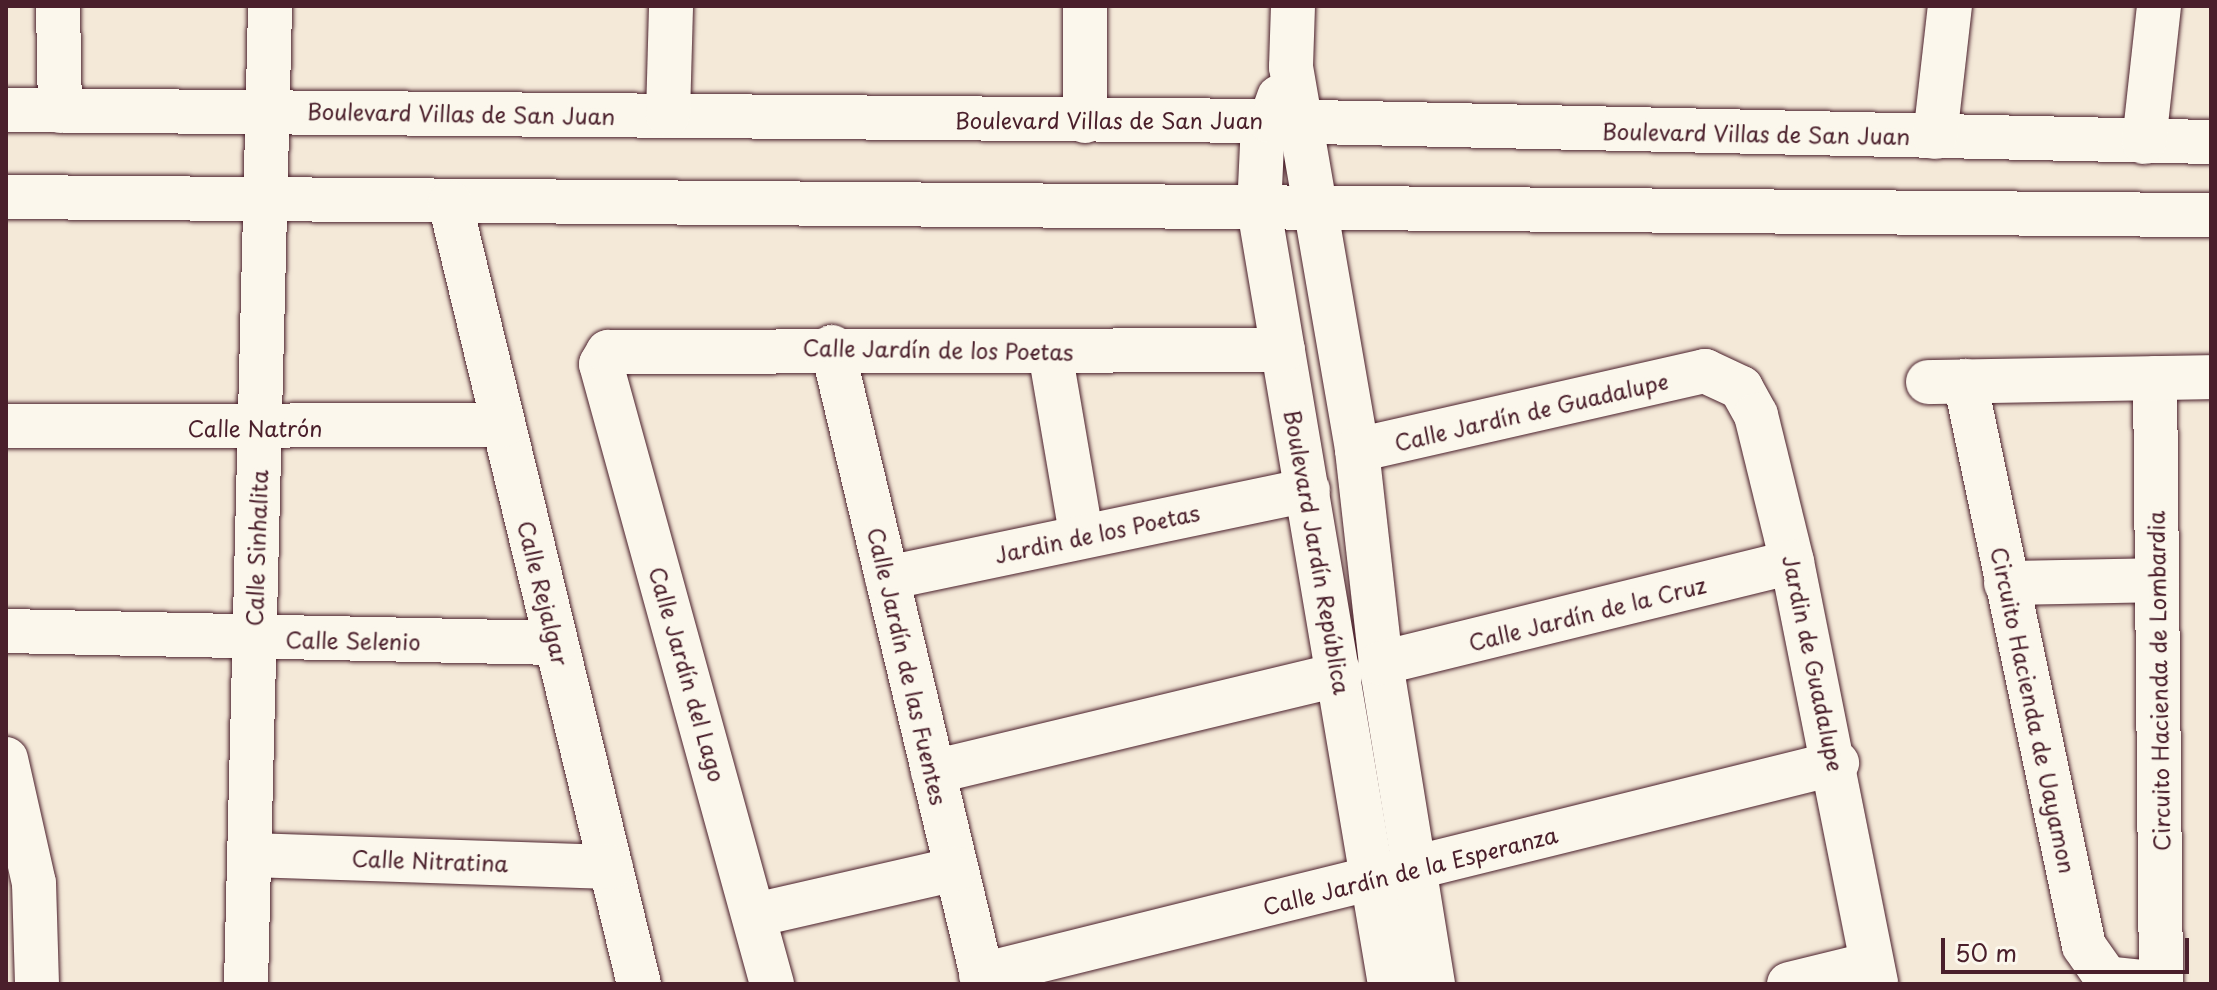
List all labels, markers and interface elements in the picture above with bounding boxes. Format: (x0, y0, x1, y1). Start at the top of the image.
street label: Boulevard Villas de San Juan (307, 97, 615, 129)
street label: Boulevard Villas de San Juan (955, 107, 1263, 133)
street label: Boulevard Villas de San Juan (1602, 117, 1910, 149)
street label: Calle Jardín de los Poetas (802, 333, 1074, 365)
street label: Calle Jardín de Guadalupe (1391, 366, 1671, 456)
street label: Boulevard Jardín República (1280, 407, 1356, 697)
street label: Calle Natrón (188, 415, 322, 441)
street label: Calle Sinhalita (240, 469, 272, 627)
street label: Jardin de los Poetas (991, 498, 1203, 568)
street label: Circuito Hacienda de Lombardia (2142, 511, 2174, 851)
street label: Calle Rejalgar (513, 518, 575, 668)
street label: Calle Jardín de las Fuentes (863, 525, 953, 807)
street label: Circuito Hacienda de Uayamon (1987, 546, 2081, 874)
street label: Jardin de Guadalupe (1778, 552, 1850, 774)
street label: Calle Jardín del Lago (645, 563, 731, 785)
street label: Calle Jardín de la Cruz (1466, 571, 1708, 655)
street label: Calle Selenio (285, 626, 421, 654)
street label: Calle Jardín de la Esperanza (1260, 821, 1560, 919)
street label: Calle Nitratina (351, 844, 509, 876)
scale bar (1945, 922, 2193, 972)
text: 50 m (1955, 934, 2017, 970)

